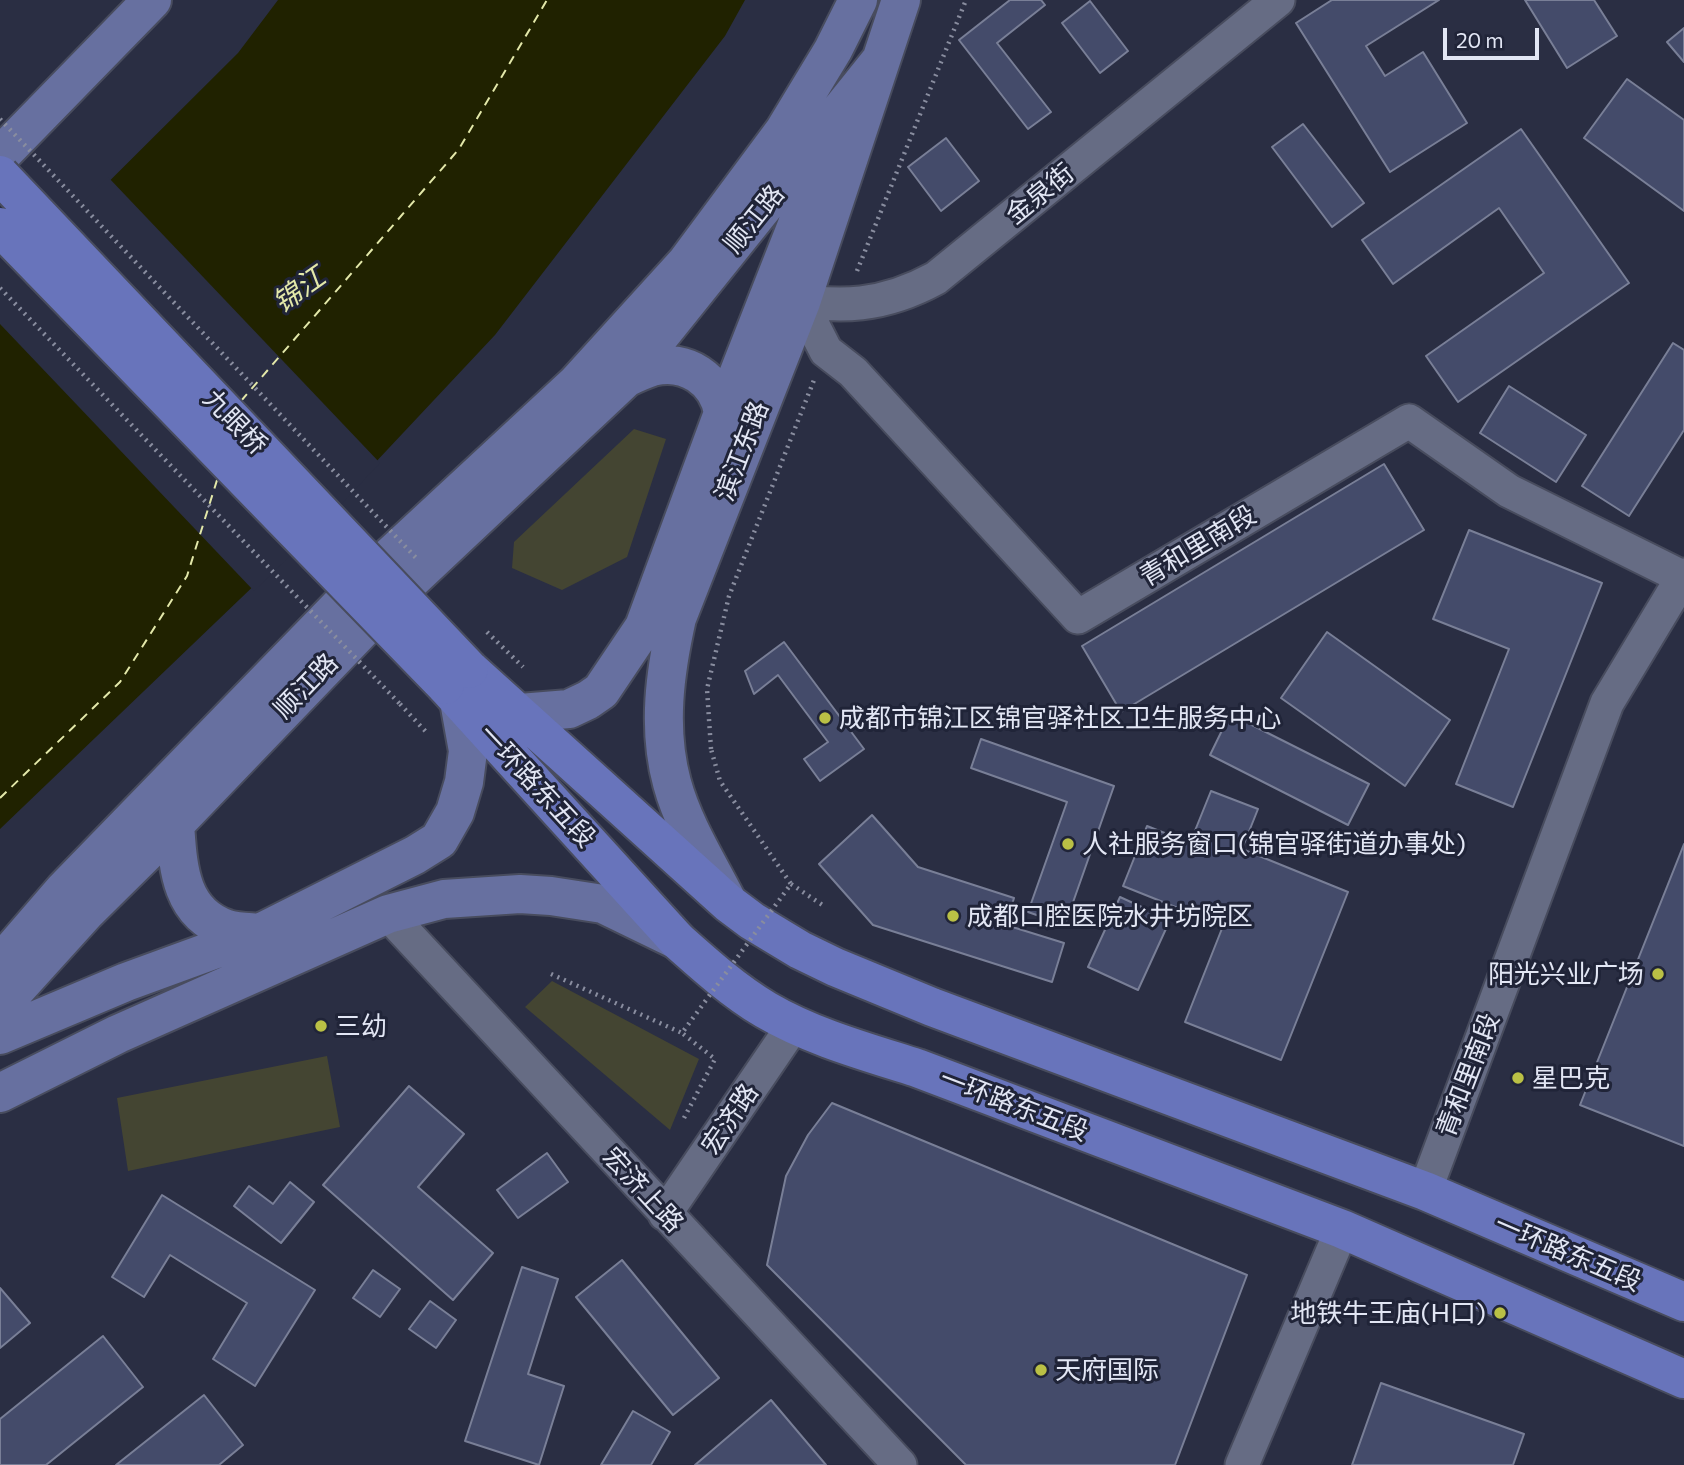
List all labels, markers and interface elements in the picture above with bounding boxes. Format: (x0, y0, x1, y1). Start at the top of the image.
scale bar (1446, 14, 1542, 58)
text: 20 m (1456, 27, 1504, 52)
street label: 金泉街 (1000, 157, 1080, 231)
street label: 顺江路 (717, 179, 791, 259)
water label: 锦江 (266, 260, 332, 320)
street label: 九眼桥 (197, 383, 273, 461)
street label: 滨江东路 (709, 397, 775, 505)
street label: 青和里南段 (1134, 499, 1262, 593)
street label: 顺江路 (268, 647, 344, 725)
place label: 成都市锦江区锦官驿社区卫生服务中心 (839, 702, 1281, 734)
marker: 成都市锦江区锦官驿社区卫生服务中心 (817, 710, 833, 726)
street label: 一环路东五段 (472, 718, 602, 854)
place label: 人社服务窗口(锦官驿街道办事处) (1082, 828, 1466, 860)
marker: 人社服务窗口(锦官驿街道办事处) (1060, 836, 1076, 852)
place label: 成都口腔医院水井坊院区 (967, 900, 1253, 932)
marker: 成都口腔医院水井坊院区 (945, 908, 961, 924)
place label: 阳光兴业广场 (1488, 958, 1644, 990)
marker: 阳光兴业广场 (1650, 966, 1666, 982)
street label: 青和里南段 (1430, 1009, 1506, 1141)
place label: 三幼 (335, 1010, 387, 1042)
marker: 三幼 (313, 1018, 329, 1034)
street label: 一环路东五段 (936, 1062, 1092, 1148)
place label: 星巴克 (1532, 1062, 1610, 1094)
marker: 星巴克 (1510, 1070, 1526, 1086)
street label: 宏济路 (695, 1078, 765, 1160)
street label: 宏济上路 (596, 1141, 690, 1239)
street label: 一环路东五段 (1490, 1208, 1646, 1298)
place label: 地铁牛王庙(H口) (1290, 1297, 1486, 1329)
marker: 地铁牛王庙(H口) (1492, 1305, 1508, 1321)
place label: 天府国际 (1055, 1354, 1159, 1386)
marker: 天府国际 (1033, 1362, 1049, 1378)

